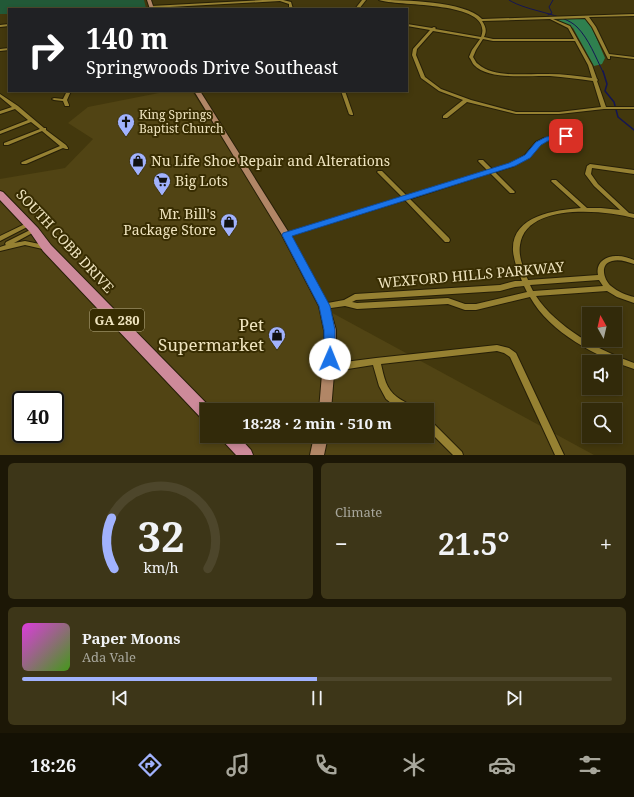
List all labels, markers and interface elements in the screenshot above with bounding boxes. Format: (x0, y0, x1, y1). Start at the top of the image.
text: 140 m (86, 19, 168, 57)
icon: right (20, 24, 72, 76)
text: Springwoods Drive Southeast (86, 55, 338, 79)
place label: King Springs Baptist Church (139, 106, 224, 137)
church icon: King Springs Baptist Church (116, 112, 136, 137)
pin (549, 119, 583, 153)
icon: arrive (555, 125, 577, 147)
shop icon: Nu Life Shoe Repair and Alterations (128, 151, 148, 176)
place label: Nu Life Shoe Repair and Alterations (151, 151, 390, 170)
supermarket icon: Big Lots (152, 171, 172, 196)
place label: Big Lots (175, 171, 228, 190)
street label: SOUTH COBB DRIVE (12, 185, 119, 297)
place label: Mr. Bill's Package Store (123, 204, 216, 239)
shop icon: Mr. Bill's Package Store (219, 212, 239, 237)
street label: WEXFORD HILLS PARKWAY (377, 257, 565, 292)
north arrow (582, 307, 622, 347)
map controls (582, 307, 622, 443)
road number: GA 280 (90, 309, 144, 331)
place label: Pet Supermarket (158, 313, 264, 356)
shop icon: Pet Supermarket (267, 325, 287, 350)
position arrow (309, 338, 351, 380)
button: sound (582, 355, 622, 395)
speed limit sign: 40 (12, 391, 64, 443)
button: search (582, 403, 622, 443)
text: 18:28 · 2 min · 510 m (242, 413, 392, 433)
text: Climate (335, 503, 382, 521)
text: 32 (137, 508, 184, 564)
text: 21.5° (438, 523, 510, 564)
text: − (335, 528, 348, 558)
text: + (600, 528, 612, 558)
text: km/h (143, 558, 178, 577)
text: Paper Moons (82, 628, 181, 648)
text: Ada Vale (82, 648, 136, 666)
icon: previous (109, 687, 131, 709)
icon: pause (306, 687, 328, 709)
icon: next (503, 687, 525, 709)
icon: directions (136, 751, 164, 779)
icon: music (224, 751, 252, 779)
icon: phone (312, 751, 340, 779)
icon: climate (400, 751, 428, 779)
icon: car (488, 751, 516, 779)
icon: filters (576, 751, 604, 779)
text: 18:26 (30, 753, 76, 777)

